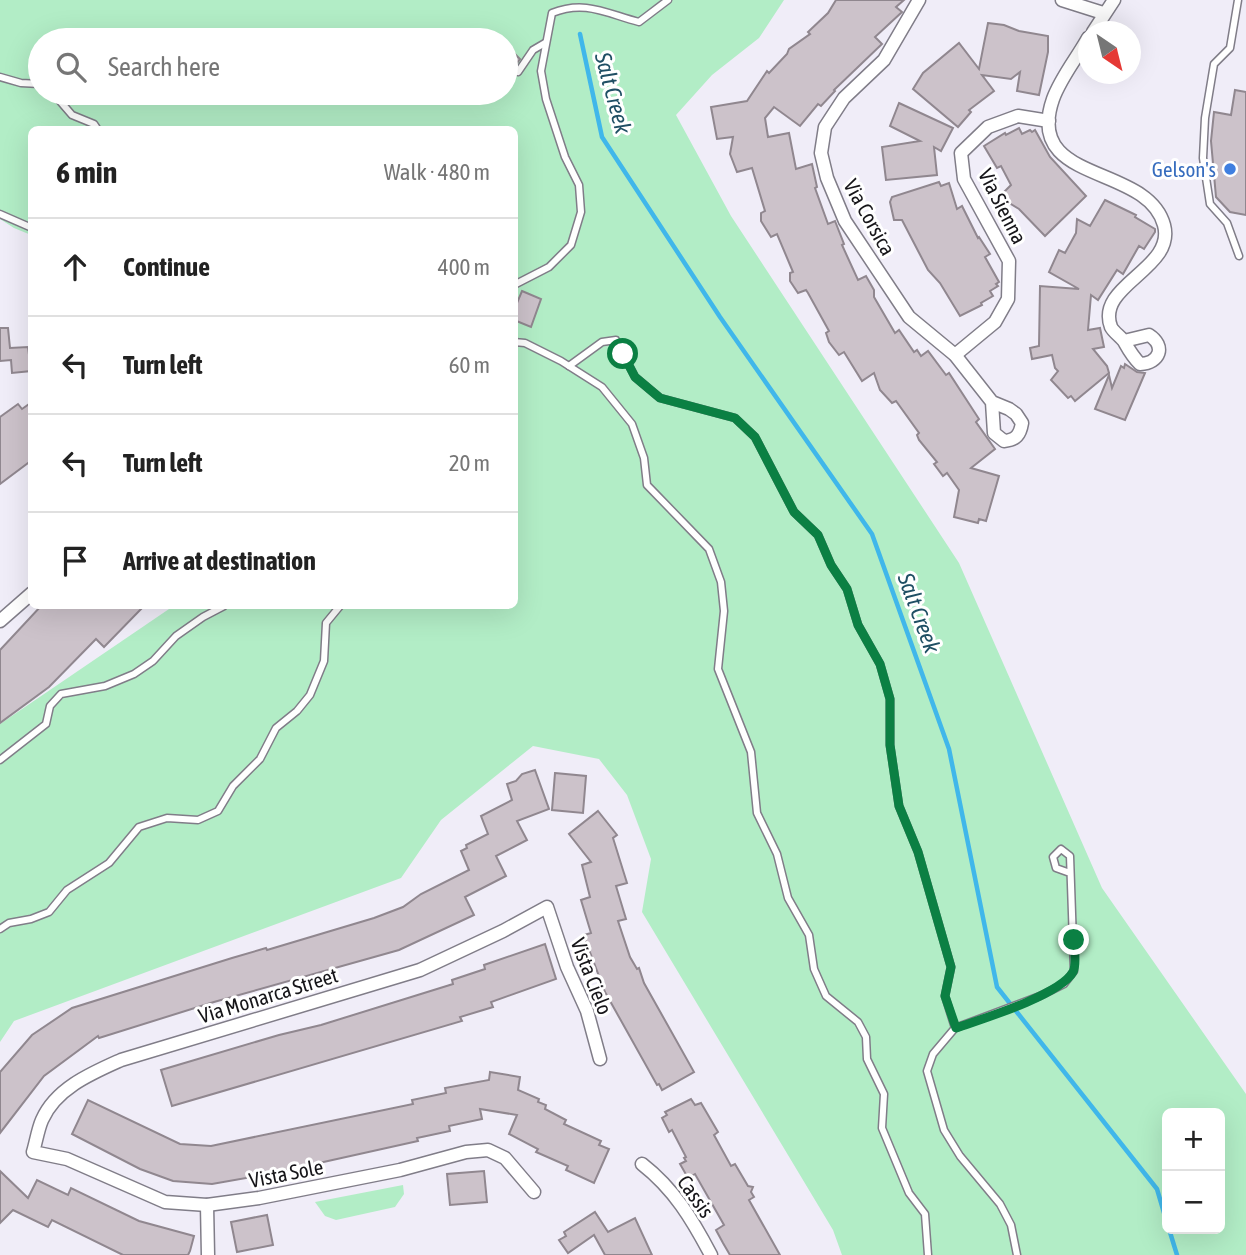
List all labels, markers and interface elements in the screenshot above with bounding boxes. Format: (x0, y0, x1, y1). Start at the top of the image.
north arrow (1078, 21, 1141, 84)
search box (28, 28, 518, 105)
icon: search (52, 48, 90, 86)
water label: Salt Creek (589, 48, 637, 137)
text: Search here (108, 52, 220, 82)
text: 6 min (56, 155, 117, 189)
place label: Gelson's (1152, 157, 1216, 181)
text: Walk · 480 m (384, 159, 490, 185)
marker: Gelson's (1222, 161, 1238, 177)
street label: Via Sienna (974, 164, 1032, 248)
street label: Via Corsica (839, 175, 901, 259)
icon: ahead (56, 248, 94, 286)
text: Continue (123, 252, 210, 282)
text: 400 m (438, 254, 490, 280)
route start (607, 338, 638, 369)
icon: left (56, 346, 94, 384)
text: Turn left (123, 350, 203, 380)
text: 60 m (449, 352, 490, 378)
icon: left (56, 444, 94, 482)
text: Turn left (123, 448, 203, 478)
text: 20 m (449, 450, 490, 476)
icon: arrive (56, 542, 94, 580)
text: Arrive at destination (123, 546, 316, 576)
water label: Salt Creek (892, 569, 946, 657)
route end (1058, 924, 1089, 955)
street label: Vista Cielo (566, 934, 618, 1018)
street label: Via Monarca Street (195, 962, 341, 1028)
map controls (1162, 1108, 1225, 1234)
button: + (1162, 1108, 1225, 1171)
street label: Vista Sole (247, 1154, 325, 1192)
street label: Cassis (673, 1170, 719, 1222)
button: − (1162, 1171, 1225, 1234)

